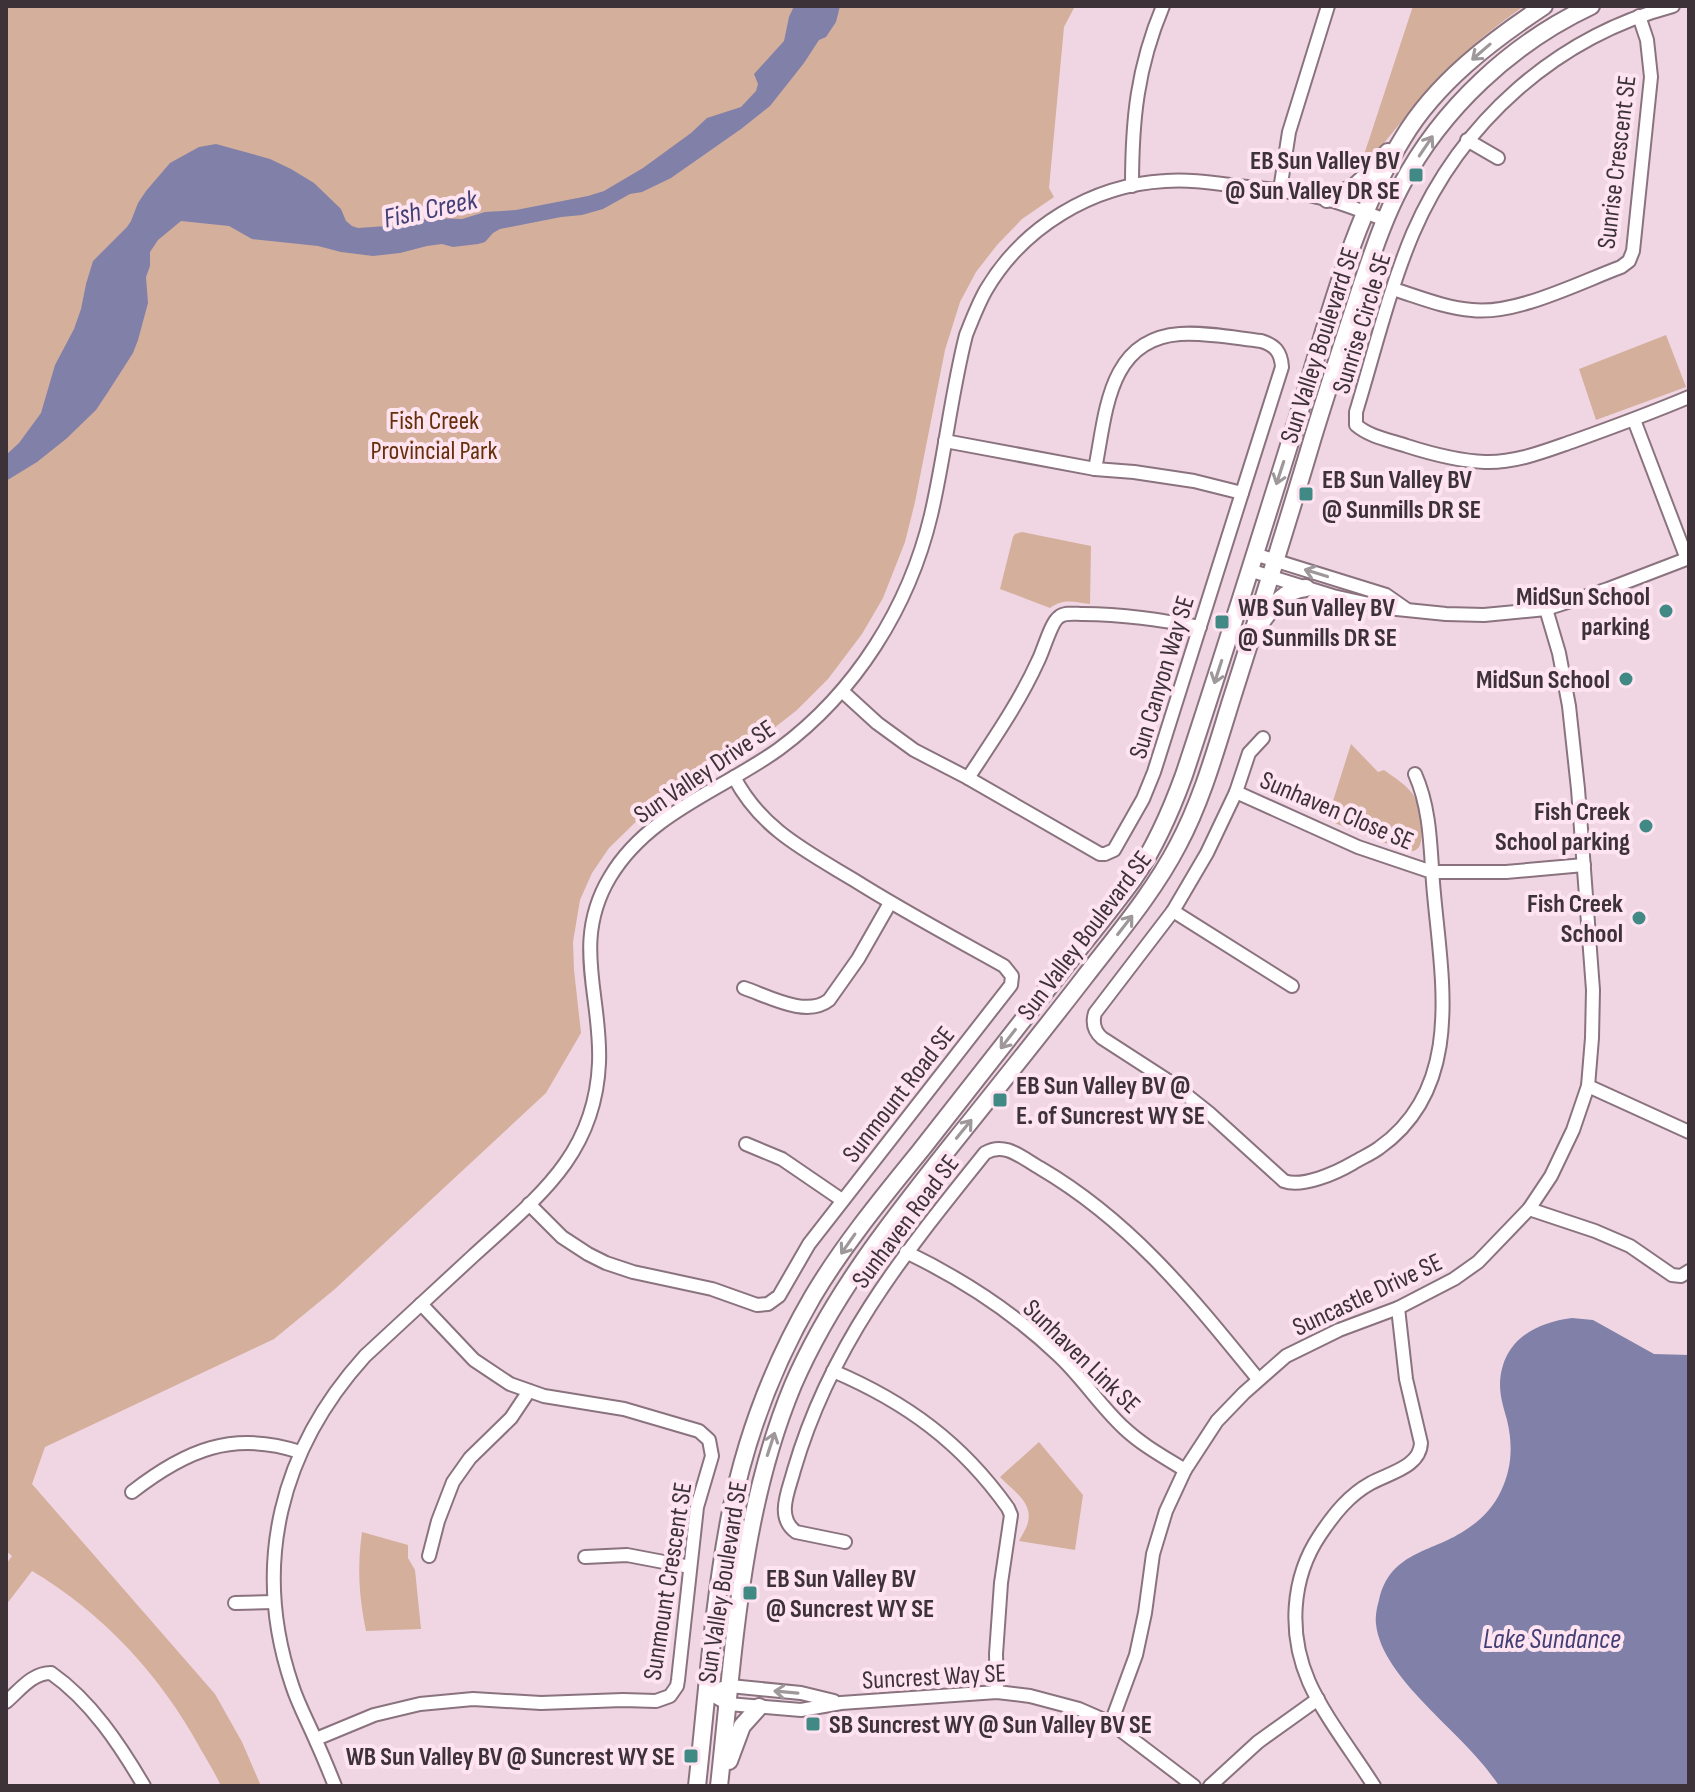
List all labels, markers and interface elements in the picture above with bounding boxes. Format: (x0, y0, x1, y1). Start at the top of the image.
one-way arrow (1472, 43, 1492, 61)
street label: Sunrise Crescent SE (1591, 74, 1644, 251)
one-way arrow (1418, 136, 1434, 158)
place label: EB Sun Valley BV @ Sun Valley DR SE (1225, 146, 1400, 207)
marker: EB Sun Valley BV @ Sun Valley DR SE (1407, 166, 1425, 184)
water label: Fish Creek (380, 183, 482, 235)
street label: Sun Valley Boulevard SE (1274, 244, 1367, 447)
street label: Sunrise Circle SE (1326, 249, 1399, 398)
park label: Fish Creek Provincial Park (371, 406, 498, 467)
one-way arrow (1272, 460, 1286, 485)
place label: EB Sun Valley BV @ Sunmills DR SE (1322, 465, 1481, 526)
marker: EB Sun Valley BV @ Sunmills DR SE (1297, 485, 1315, 503)
one-way arrow (1303, 565, 1329, 580)
place label: MidSun School parking (1516, 582, 1650, 643)
street label: Sun Canyon Way SE (1123, 592, 1202, 763)
place label: WB Sun Valley BV @ Sunmills DR SE (1238, 593, 1397, 654)
marker: MidSun School parking (1657, 602, 1675, 620)
marker: WB Sun Valley BV @ Sunmills DR SE (1213, 613, 1231, 631)
one-way arrow (1210, 658, 1225, 684)
place label: MidSun School (1476, 665, 1610, 696)
marker: MidSun School (1617, 670, 1635, 688)
street label: Sun Valley Drive SE (628, 714, 781, 831)
street label: Sunhaven Close SE (1255, 765, 1418, 858)
place label: Fish Creek School parking (1495, 797, 1630, 858)
marker: Fish Creek School parking (1637, 817, 1655, 835)
street label: Sun Valley Boulevard SE (1011, 845, 1159, 1027)
place label: Fish Creek School (1527, 889, 1623, 950)
marker: Fish Creek School (1630, 909, 1648, 927)
one-way arrow (1117, 915, 1134, 936)
street label: Sunmount Road SE (836, 1021, 962, 1169)
one-way arrow (999, 1028, 1017, 1049)
place label: EB Sun Valley BV @ E. of Suncrest WY SE (1016, 1071, 1205, 1132)
marker: EB Sun Valley BV @ E. of Suncrest WY SE (991, 1091, 1009, 1109)
one-way arrow (956, 1119, 973, 1140)
street label: Sunhaven Road SE (846, 1149, 966, 1295)
one-way arrow (840, 1233, 856, 1255)
street label: Suncastle Drive SE (1288, 1247, 1447, 1343)
street label: Sunhaven Link SE (1016, 1293, 1146, 1421)
one-way arrow (765, 1432, 780, 1457)
street label: Sun Valley Boulevard SE (692, 1479, 755, 1685)
street label: Sunmount Crescent SE (638, 1480, 699, 1683)
place label: EB Sun Valley BV @ Suncrest WY SE (766, 1564, 934, 1625)
marker: EB Sun Valley BV @ Suncrest WY SE (741, 1584, 759, 1602)
water label: Lake Sundance (1483, 1623, 1621, 1656)
street label: Suncrest Way SE (861, 1658, 1007, 1697)
one-way arrow (773, 1684, 800, 1699)
place label: SB Suncrest WY @ Sun Valley BV SE (829, 1710, 1152, 1741)
marker: SB Suncrest WY @ Sun Valley BV SE (804, 1715, 822, 1733)
place label: WB Sun Valley BV @ Suncrest WY SE (346, 1742, 675, 1773)
marker: WB Sun Valley BV @ Suncrest WY SE (682, 1747, 700, 1765)

